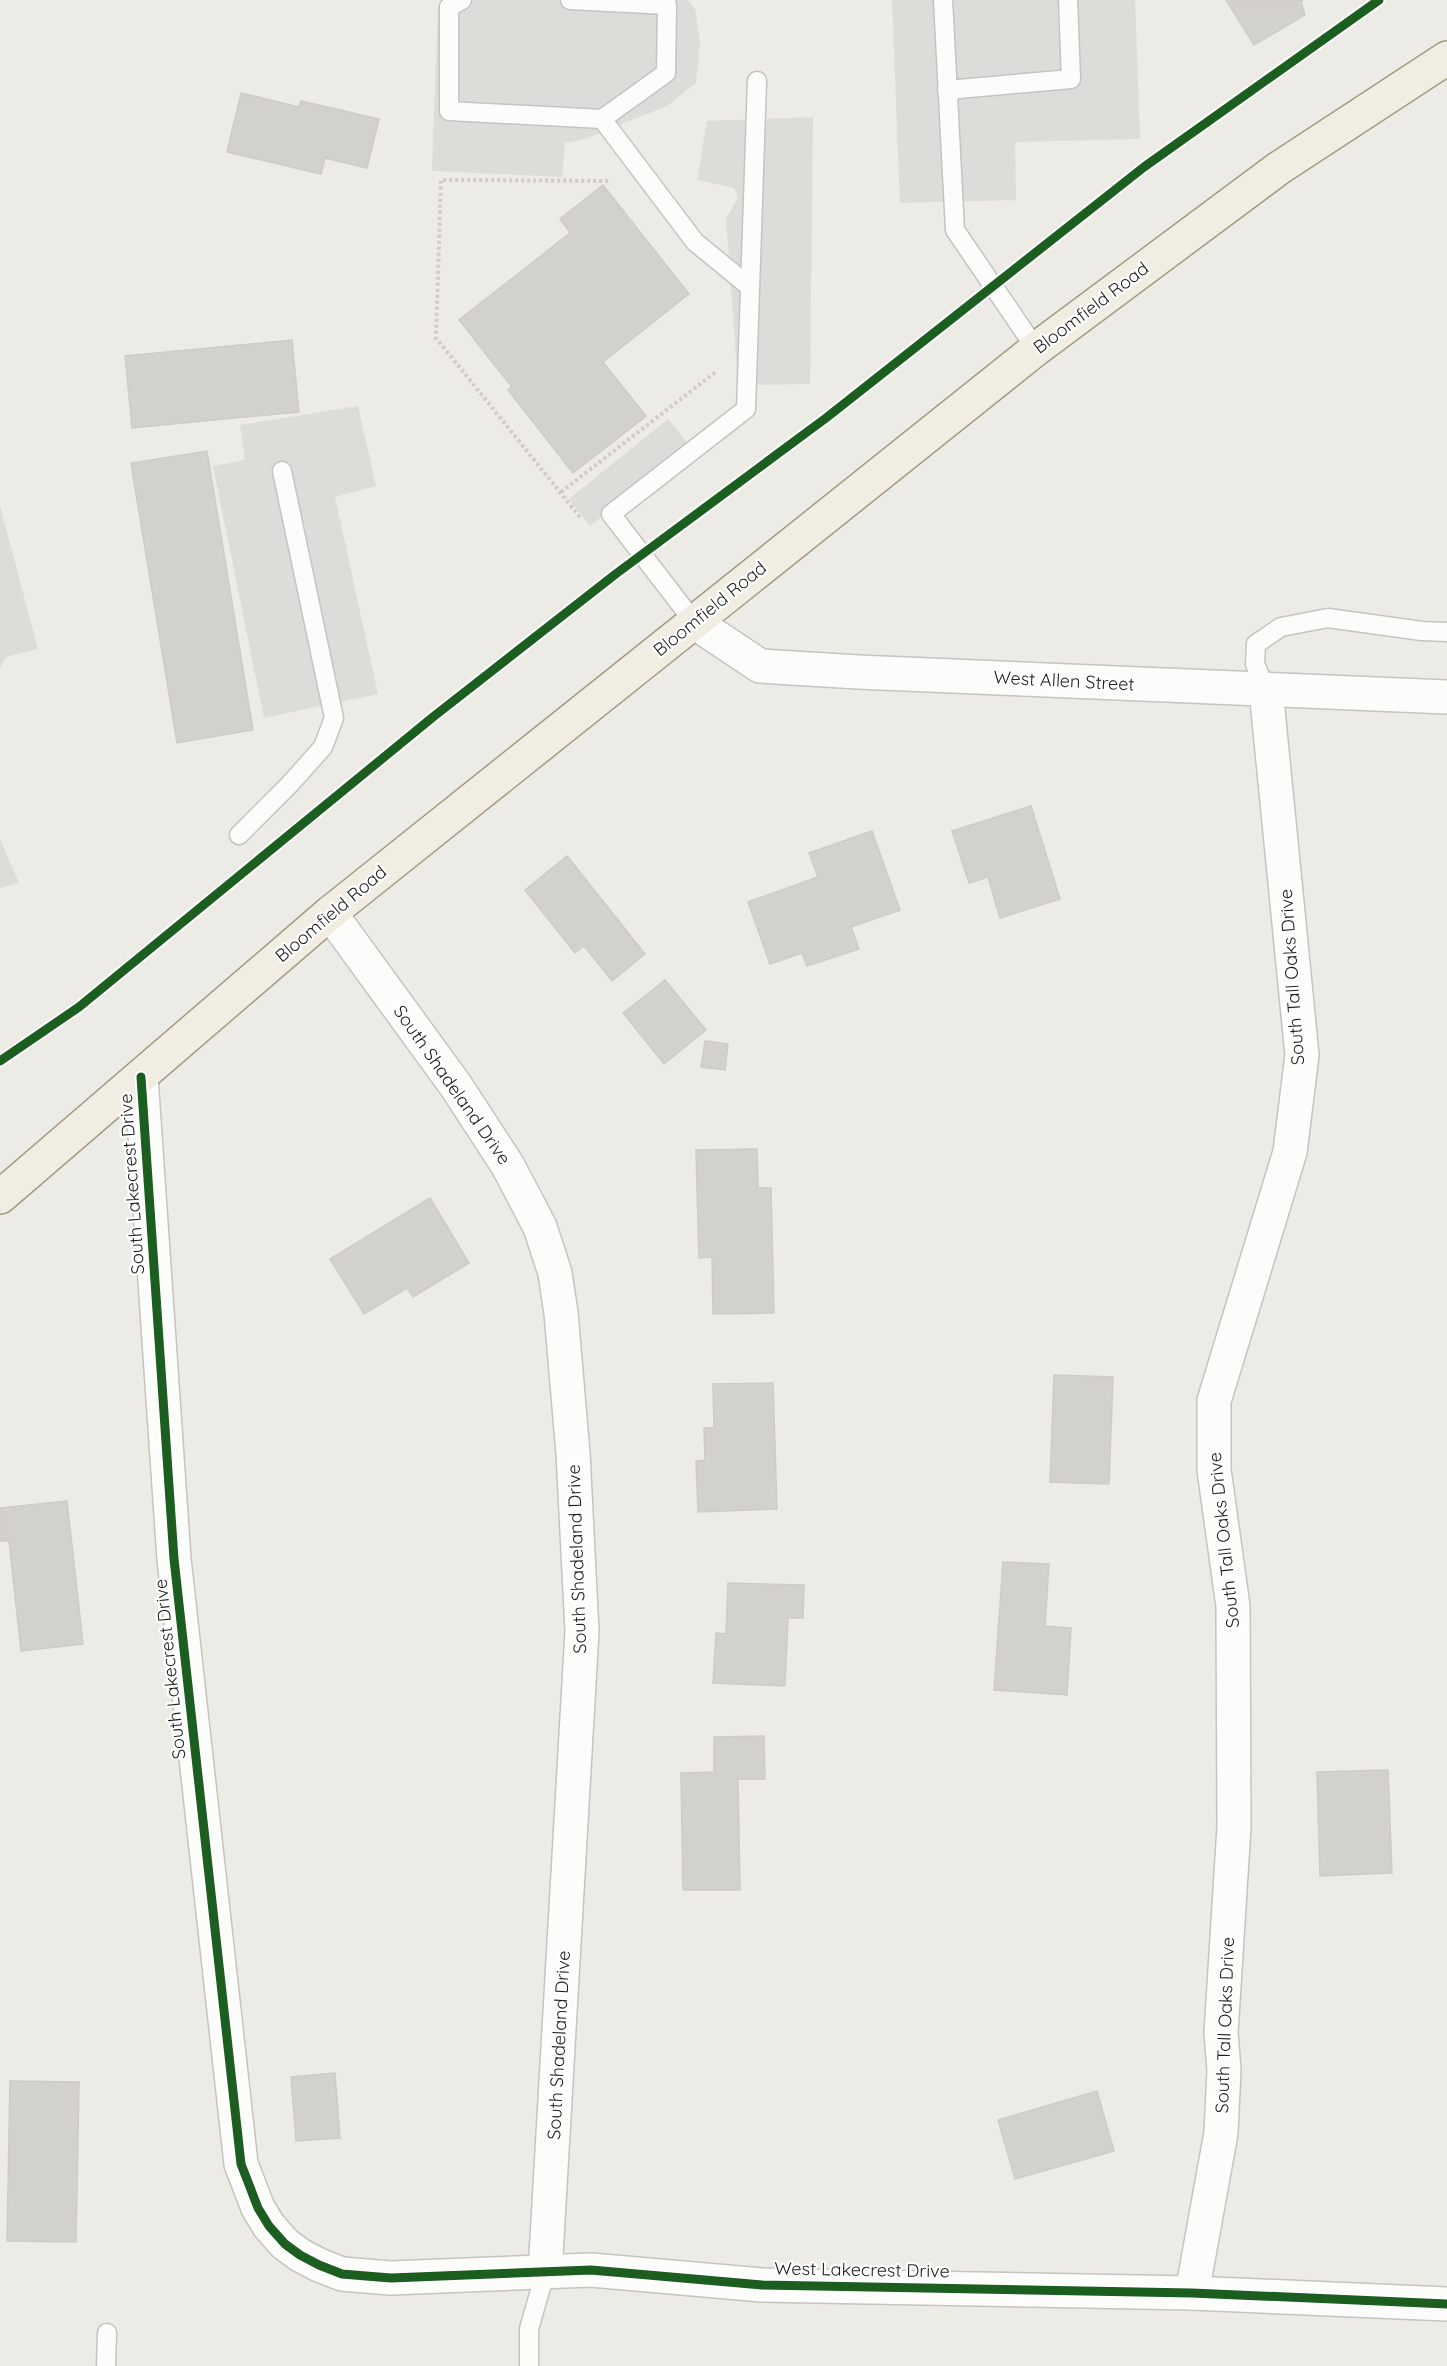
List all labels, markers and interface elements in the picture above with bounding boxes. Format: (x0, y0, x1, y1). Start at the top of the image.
street label: Bloomfield Road (1028, 257, 1153, 359)
street label: Bloomfield Road (649, 556, 771, 661)
street label: West Allen Street (993, 665, 1135, 696)
street label: Bloomfield Road (270, 860, 391, 967)
street label: South Tall Oaks Drive (1274, 888, 1309, 1066)
street label: South Shadeland Drive (389, 1001, 516, 1169)
street label: South Lakecrest Drive (114, 1093, 149, 1275)
street label: South Tall Oaks Drive (1203, 1451, 1244, 1629)
street label: South Shadeland Drive (562, 1464, 591, 1654)
street label: South Lakecrest Drive (149, 1578, 190, 1760)
street label: South Tall Oaks Drive (1210, 1936, 1239, 2114)
street label: South Shadeland Drive (542, 1950, 575, 2140)
street label: West Lakecrest Drive (774, 2256, 950, 2283)

